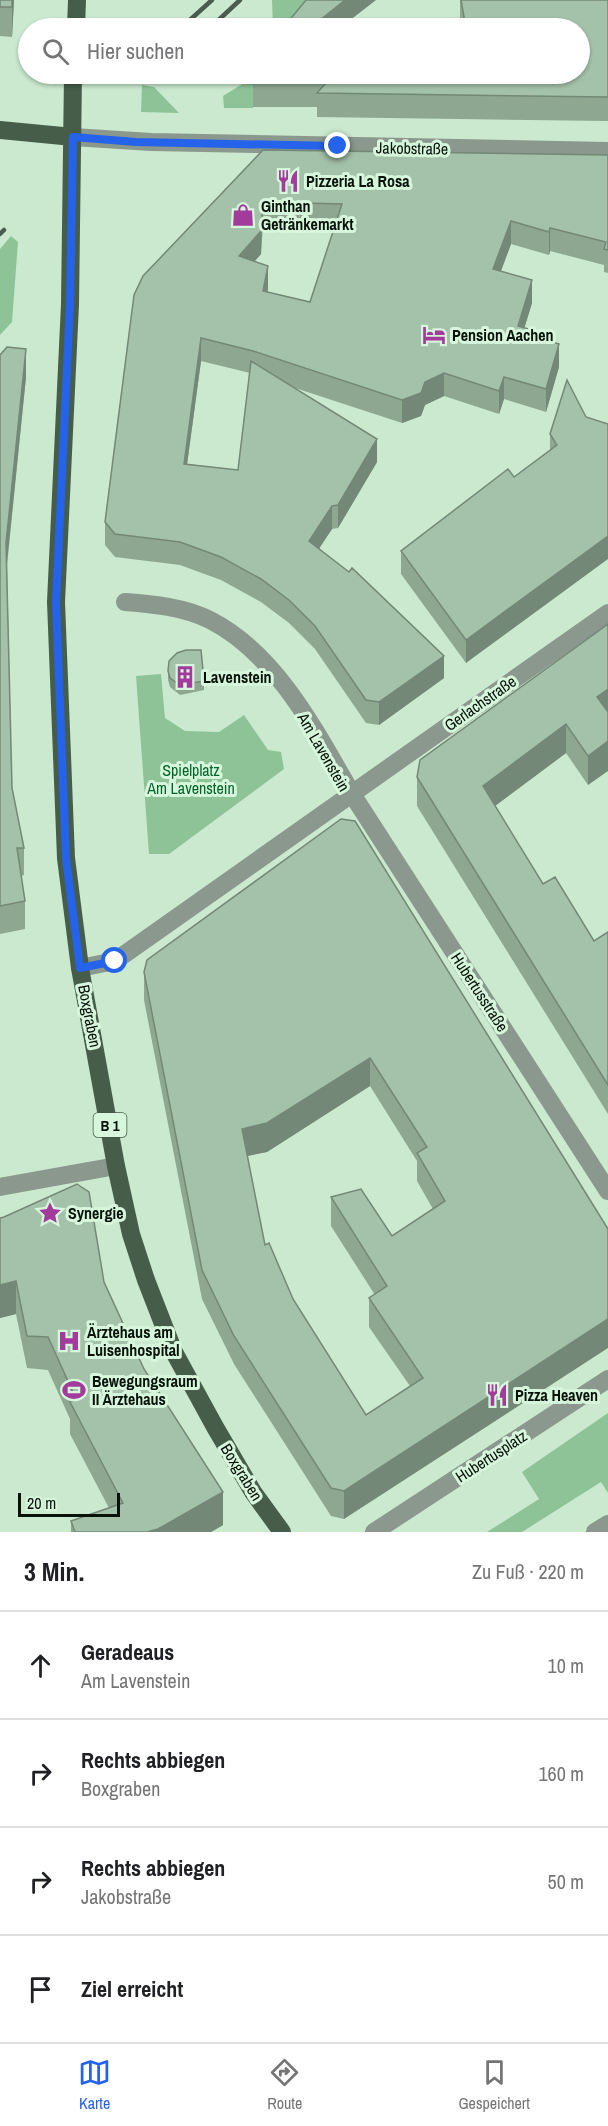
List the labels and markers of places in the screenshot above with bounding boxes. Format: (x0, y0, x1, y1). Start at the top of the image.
restaurant icon: Pizzeria La Rosa (275, 168, 301, 194)
place label: Pizzeria La Rosa (306, 170, 410, 192)
place label: Ginthan Getränkemarkt (261, 195, 354, 235)
shop icon: Ginthan Getränkemarkt (230, 202, 256, 228)
hotel icon: Pension Aachen (421, 322, 447, 348)
place label: Pension Aachen (452, 324, 554, 346)
building icon: Lavenstein (172, 664, 198, 690)
place label: Lavenstein (203, 666, 272, 688)
place icon: Synergie (37, 1200, 63, 1226)
place label: Synergie (68, 1202, 123, 1224)
place label: Ärztehaus am Luisenhospital (87, 1321, 180, 1361)
hospital icon: Ärztehaus am Luisenhospital (56, 1328, 82, 1354)
place label: Bewegungsraum II Ärztehaus (92, 1370, 198, 1410)
sports icon: Bewegungsraum II Ärztehaus (61, 1377, 87, 1403)
restaurant icon: Pizza Heaven (484, 1382, 510, 1408)
place label: Pizza Heaven (515, 1384, 598, 1406)

